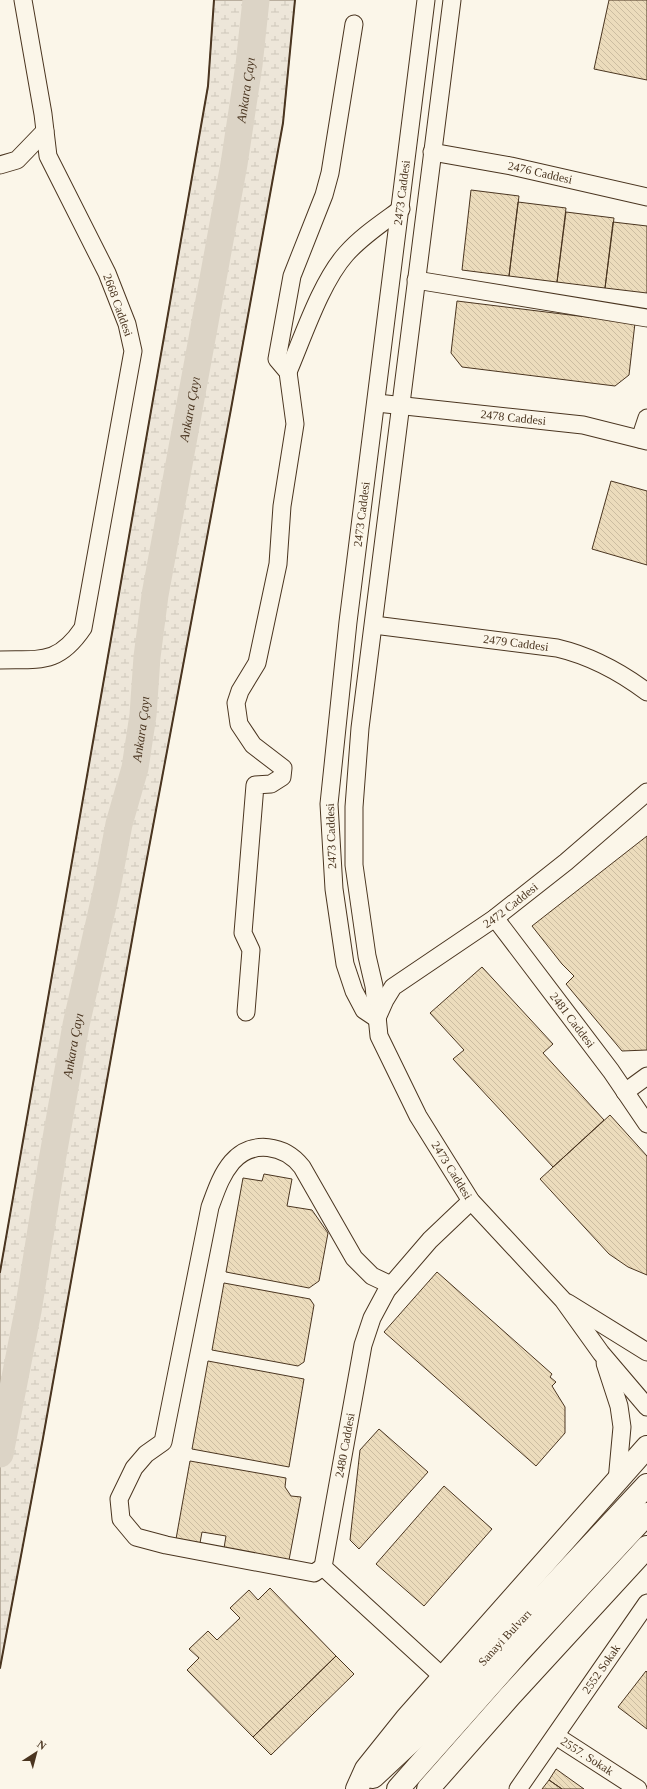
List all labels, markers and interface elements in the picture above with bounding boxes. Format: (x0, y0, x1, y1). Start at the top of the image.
water label: Ankara Çayı (233, 56, 257, 125)
street label: 2473 Caddesi (391, 159, 413, 226)
street label: 2476 Caddesi (507, 159, 574, 187)
street label: 2668 Caddesi (100, 272, 136, 339)
water label: Ankara Çayı (176, 375, 202, 444)
street label: 2478 Caddesi (480, 407, 547, 428)
street label: 2473 Caddesi (350, 480, 373, 548)
street label: 2479 Caddesi (482, 632, 550, 654)
water label: Ankara Çayı (128, 696, 152, 764)
street label: 2473 Caddesi (323, 802, 339, 869)
street label: 2472 Caddesi (480, 879, 541, 931)
street label: 2481 Caddesi (547, 990, 598, 1051)
water label: Ankara Çayı (59, 1011, 86, 1080)
street label: 2473 Caddesi (429, 1139, 476, 1202)
street label: 2480 Caddesi (332, 1411, 358, 1479)
street label: Sanayi Bulvarı (475, 1606, 535, 1669)
street label: 2552 Sokak (579, 1642, 623, 1696)
north arrow (16, 1733, 56, 1773)
street label: 2557. Sokak (558, 1734, 616, 1778)
text: N (35, 1738, 49, 1752)

